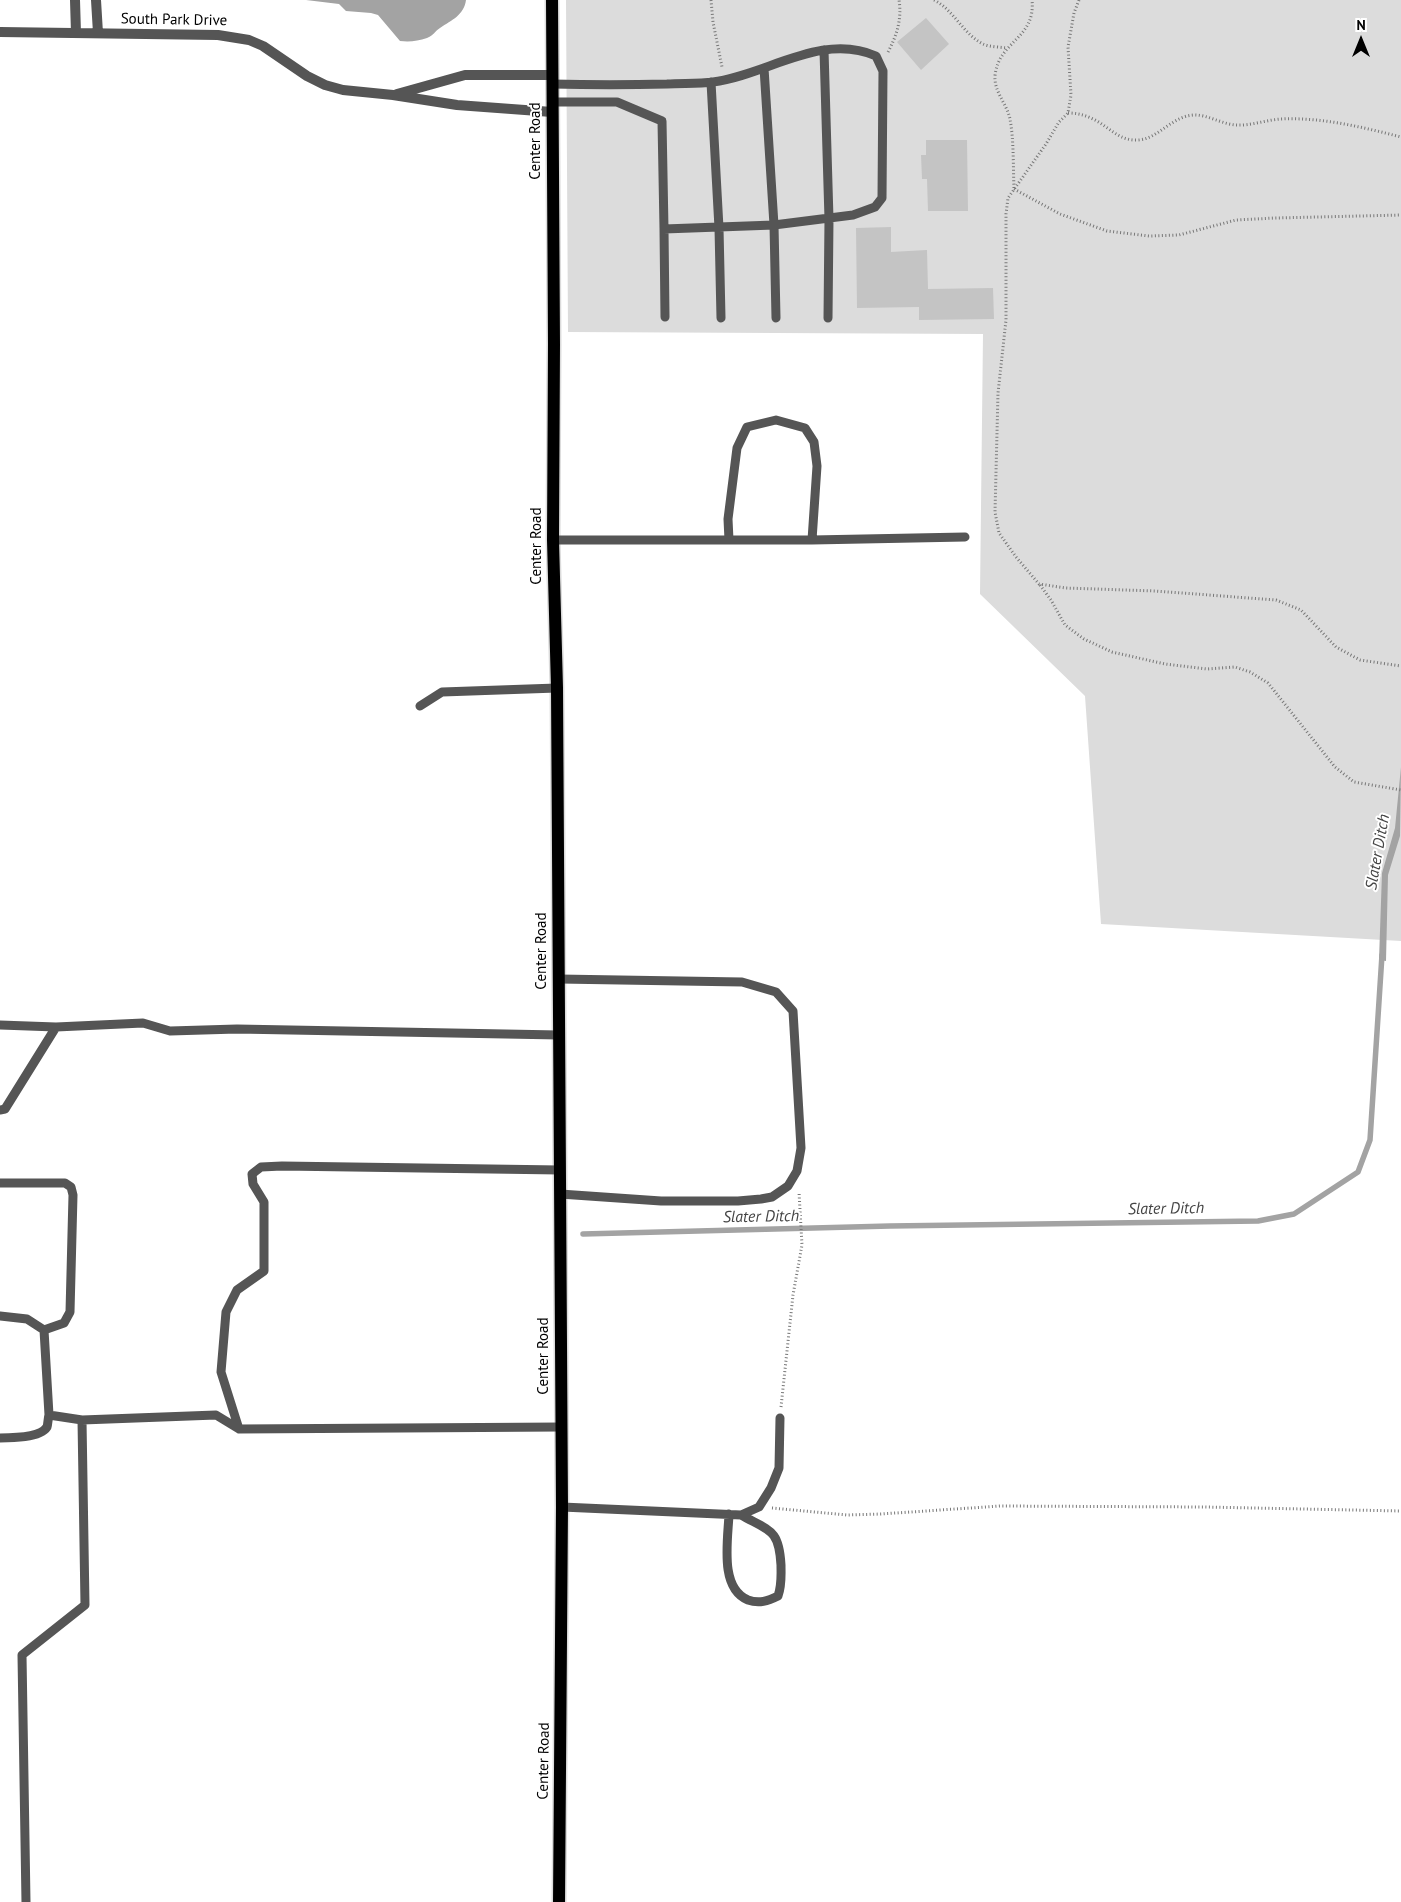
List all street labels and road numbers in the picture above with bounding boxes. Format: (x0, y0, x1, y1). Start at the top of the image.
street label: South Park Drive (121, 10, 227, 30)
street label: Center Road (527, 102, 545, 180)
street label: Center Road (528, 507, 546, 585)
street label: Center Road (533, 912, 551, 990)
street label: Center Road (535, 1317, 553, 1395)
street label: Center Road (534, 1722, 554, 1800)

